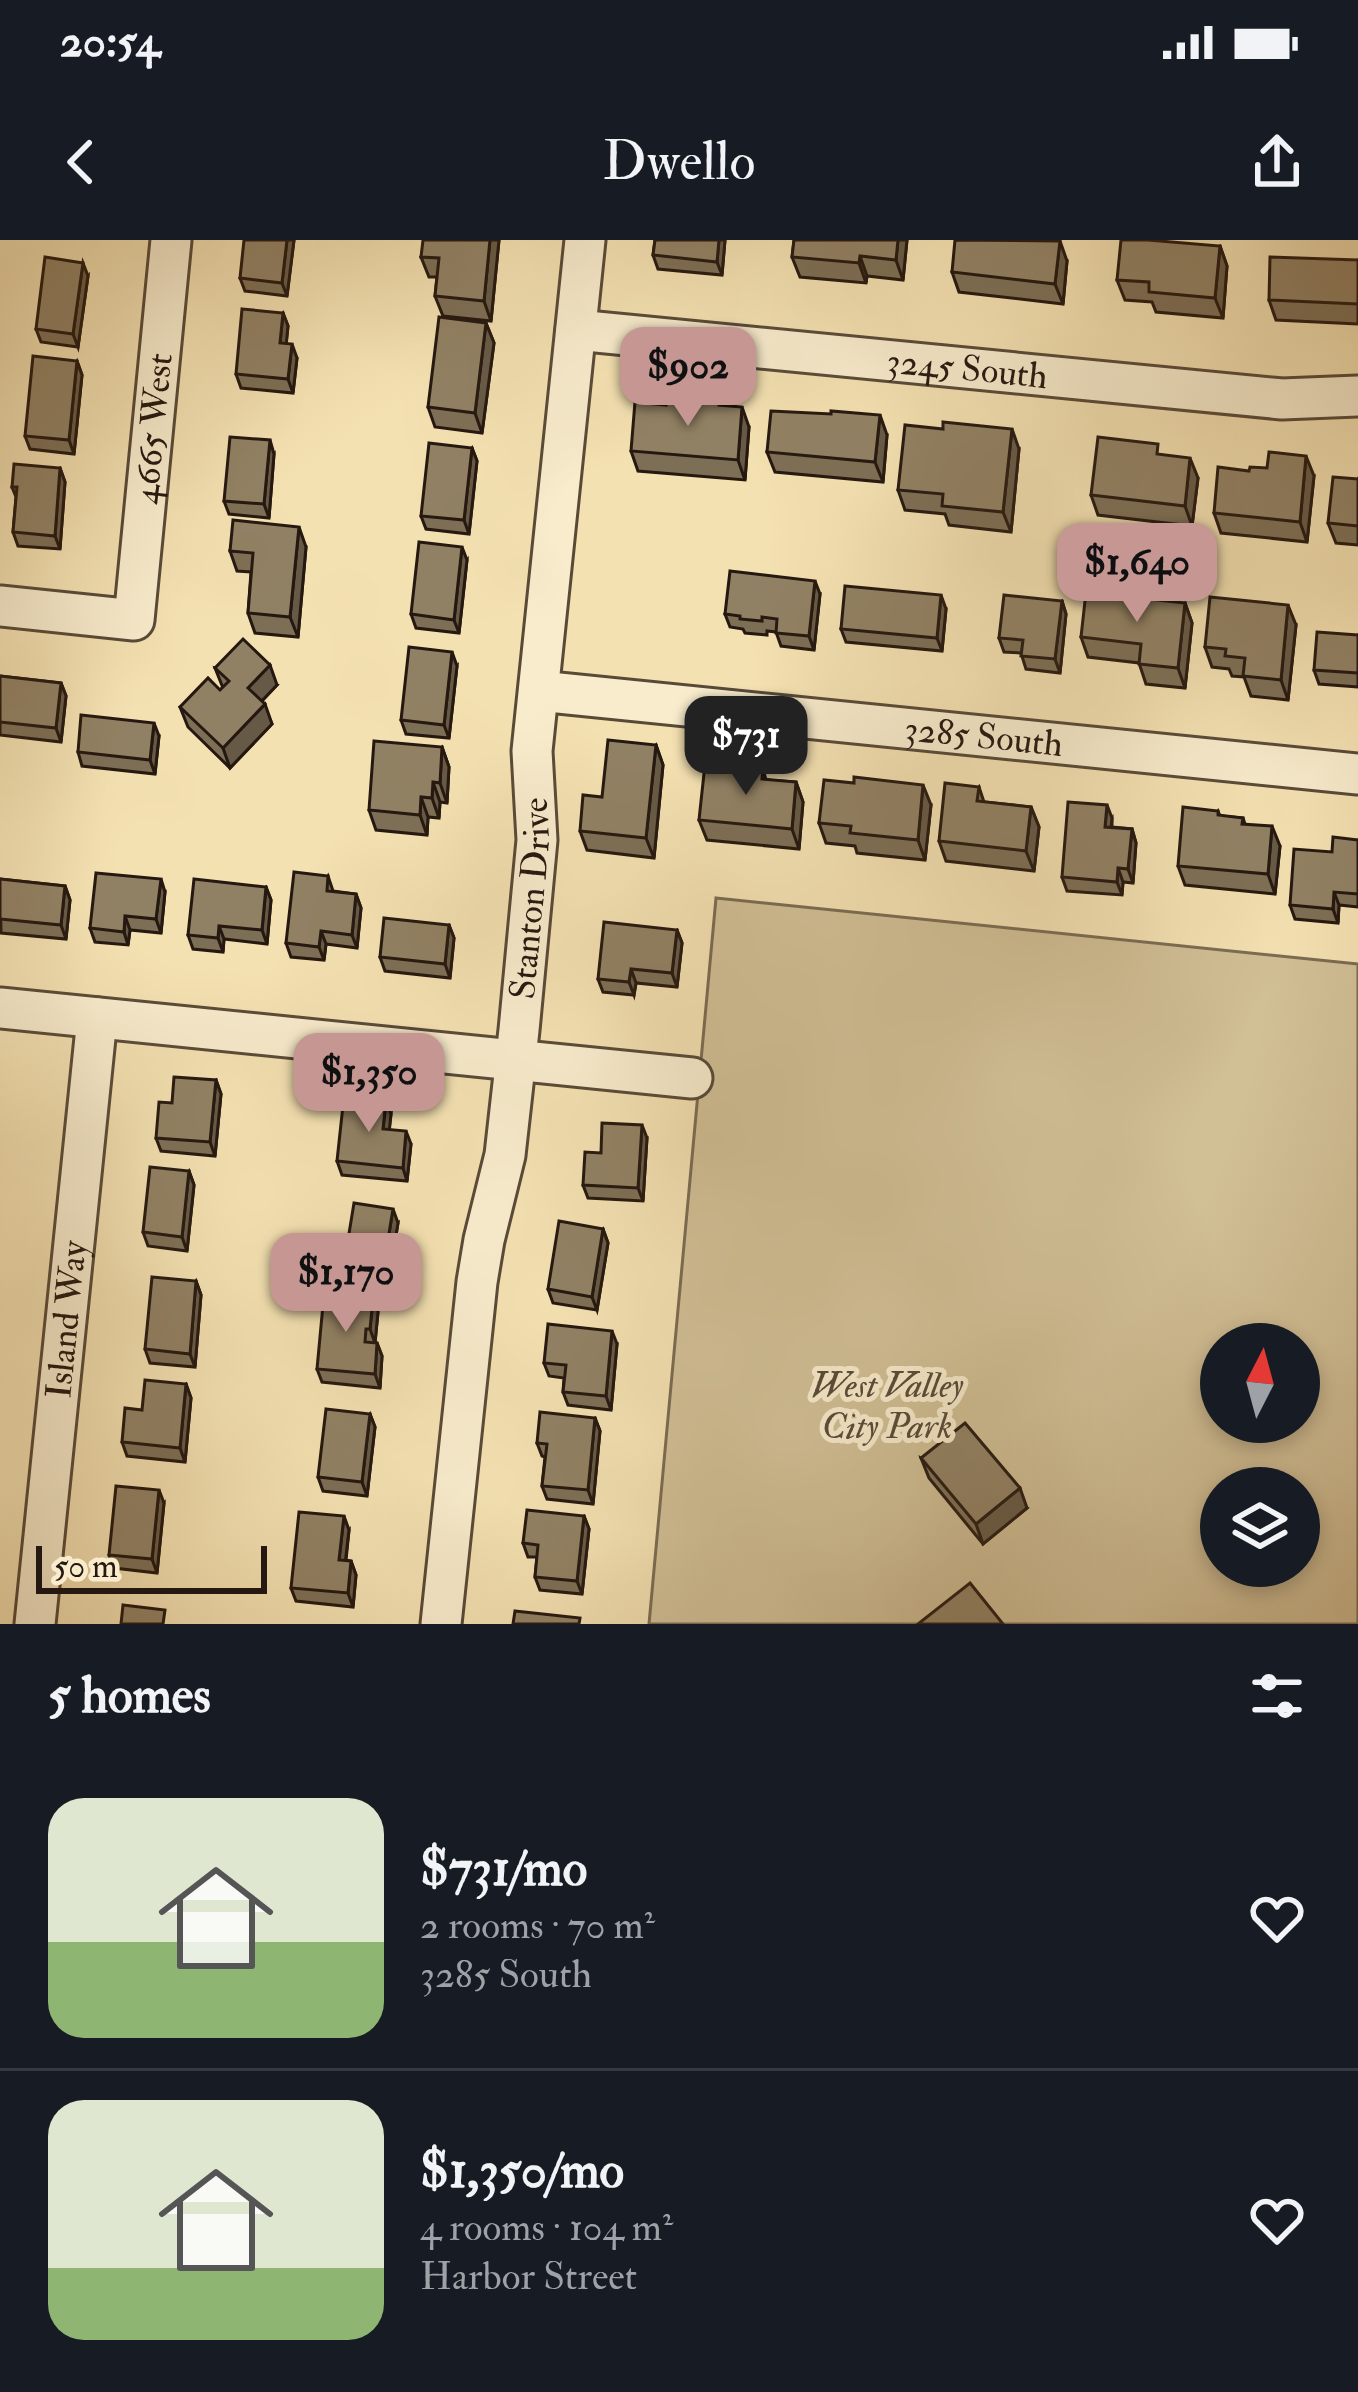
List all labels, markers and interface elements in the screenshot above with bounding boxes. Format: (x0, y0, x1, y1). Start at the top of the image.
text: 20:54 (60, 14, 160, 70)
text: Dwello (603, 128, 755, 196)
icon: back (48, 129, 114, 195)
icon: share (1244, 129, 1310, 195)
pin: $902 (617, 327, 759, 429)
street label: 3245 South (885, 338, 1050, 398)
text: $902 (647, 341, 729, 390)
street label: 4665 West (123, 351, 182, 506)
pin: $1,640 (1039, 523, 1235, 625)
text: $1,640 (1084, 537, 1190, 586)
pin: $731 (675, 696, 817, 798)
street label: 3285 South (902, 706, 1065, 766)
text: $731 (712, 710, 780, 759)
street label: Stanton Drive (500, 796, 560, 1001)
pin: $1,350 (271, 1033, 467, 1135)
text: $1,350 (320, 1047, 418, 1096)
pin: $1,170 (248, 1233, 444, 1335)
street label: Island Way (36, 1237, 97, 1401)
text: $1,170 (298, 1247, 394, 1296)
north arrow (1200, 1323, 1320, 1443)
map controls (1200, 1323, 1320, 1587)
park label: West Valley City Park (810, 1363, 964, 1449)
button: layers (1200, 1467, 1320, 1587)
scale bar (36, 1540, 267, 1593)
text: 50 m (54, 1546, 118, 1587)
icon: filters (1244, 1663, 1310, 1729)
text: 5 homes (48, 1664, 211, 1728)
text: $731/mo (420, 1837, 587, 1901)
icon: home (144, 1846, 288, 1990)
icon: heart (1244, 1885, 1310, 1951)
text: 2 rooms · 70 m² (420, 1901, 655, 1950)
text: 3285 South (420, 1950, 592, 1999)
text: $1,350/mo (420, 2139, 624, 2203)
icon: home (144, 2148, 288, 2292)
icon: heart (1244, 2187, 1310, 2253)
text: 4 rooms · 104 m² (420, 2203, 673, 2252)
text: Harbor Street (420, 2252, 637, 2301)

